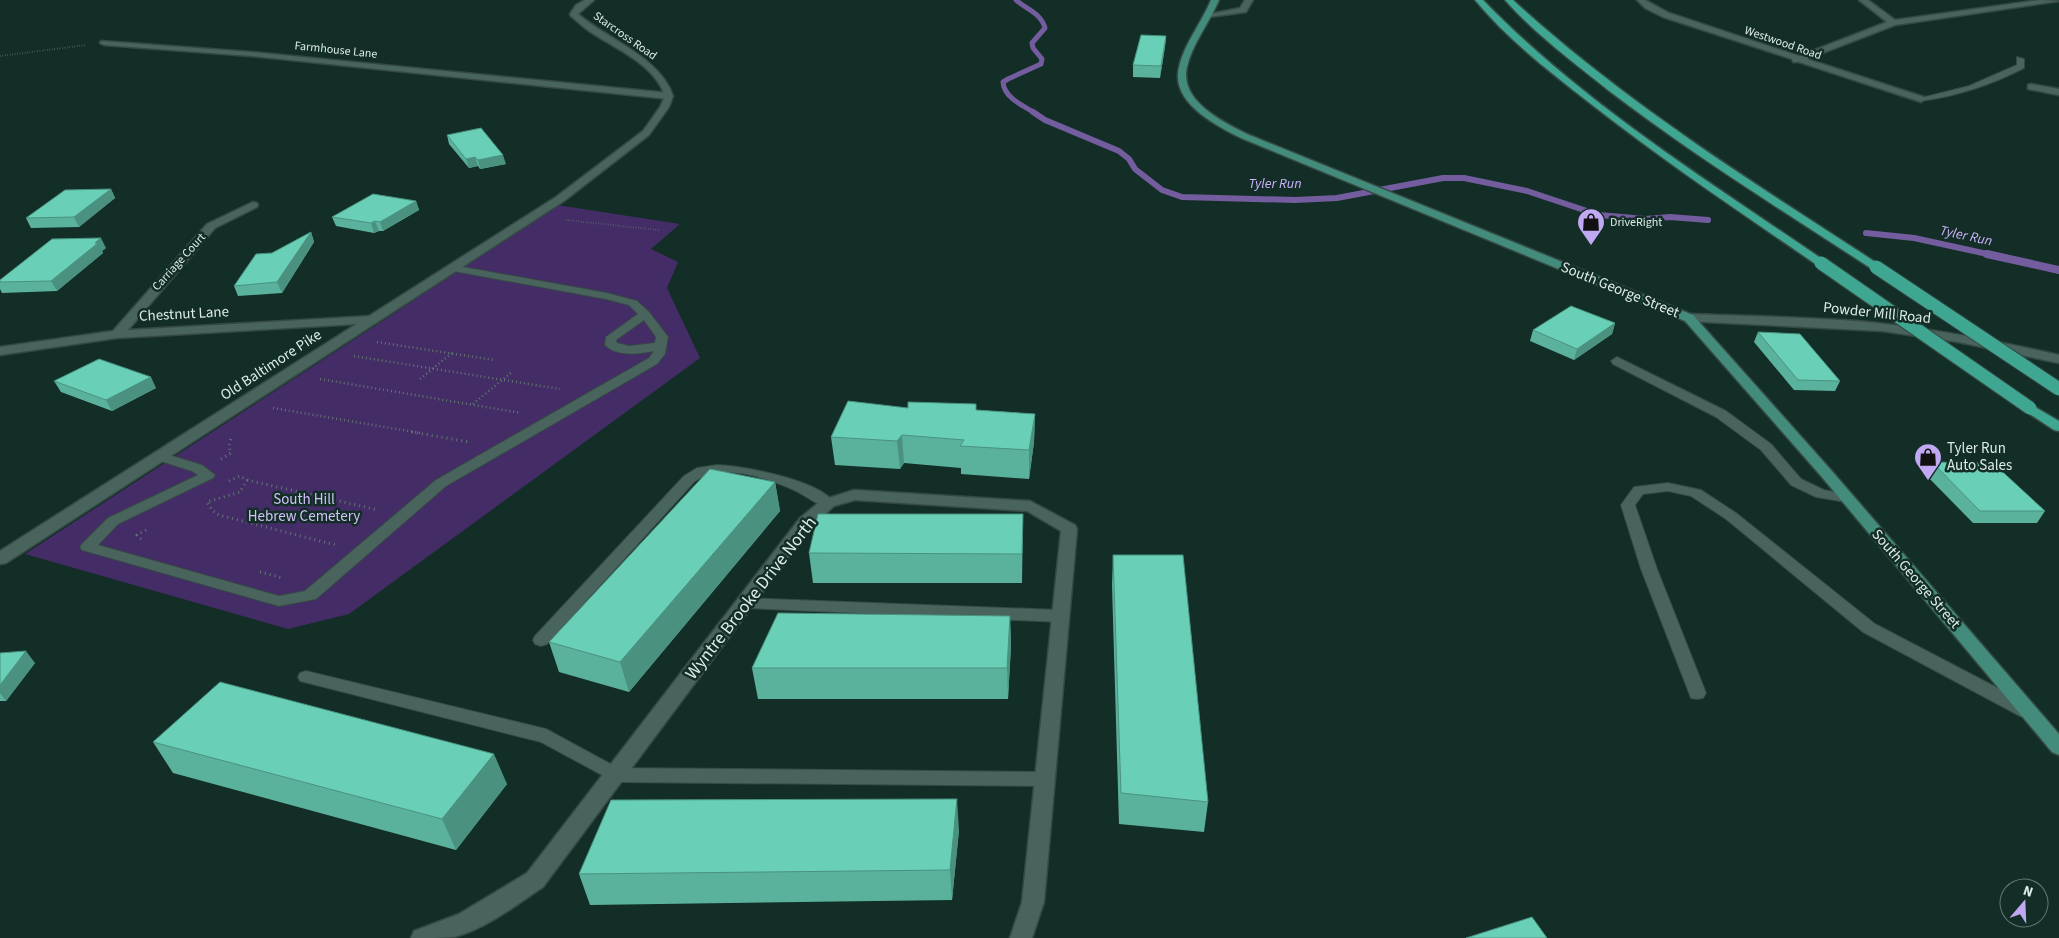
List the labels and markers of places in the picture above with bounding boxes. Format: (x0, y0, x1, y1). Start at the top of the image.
shop icon: DriveRight (1576, 207, 1606, 246)
place label: DriveRight (1610, 214, 1662, 231)
place label: Tyler Run Auto Sales (1947, 438, 2012, 476)
shop icon: Tyler Run Auto Sales (1913, 442, 1943, 481)

